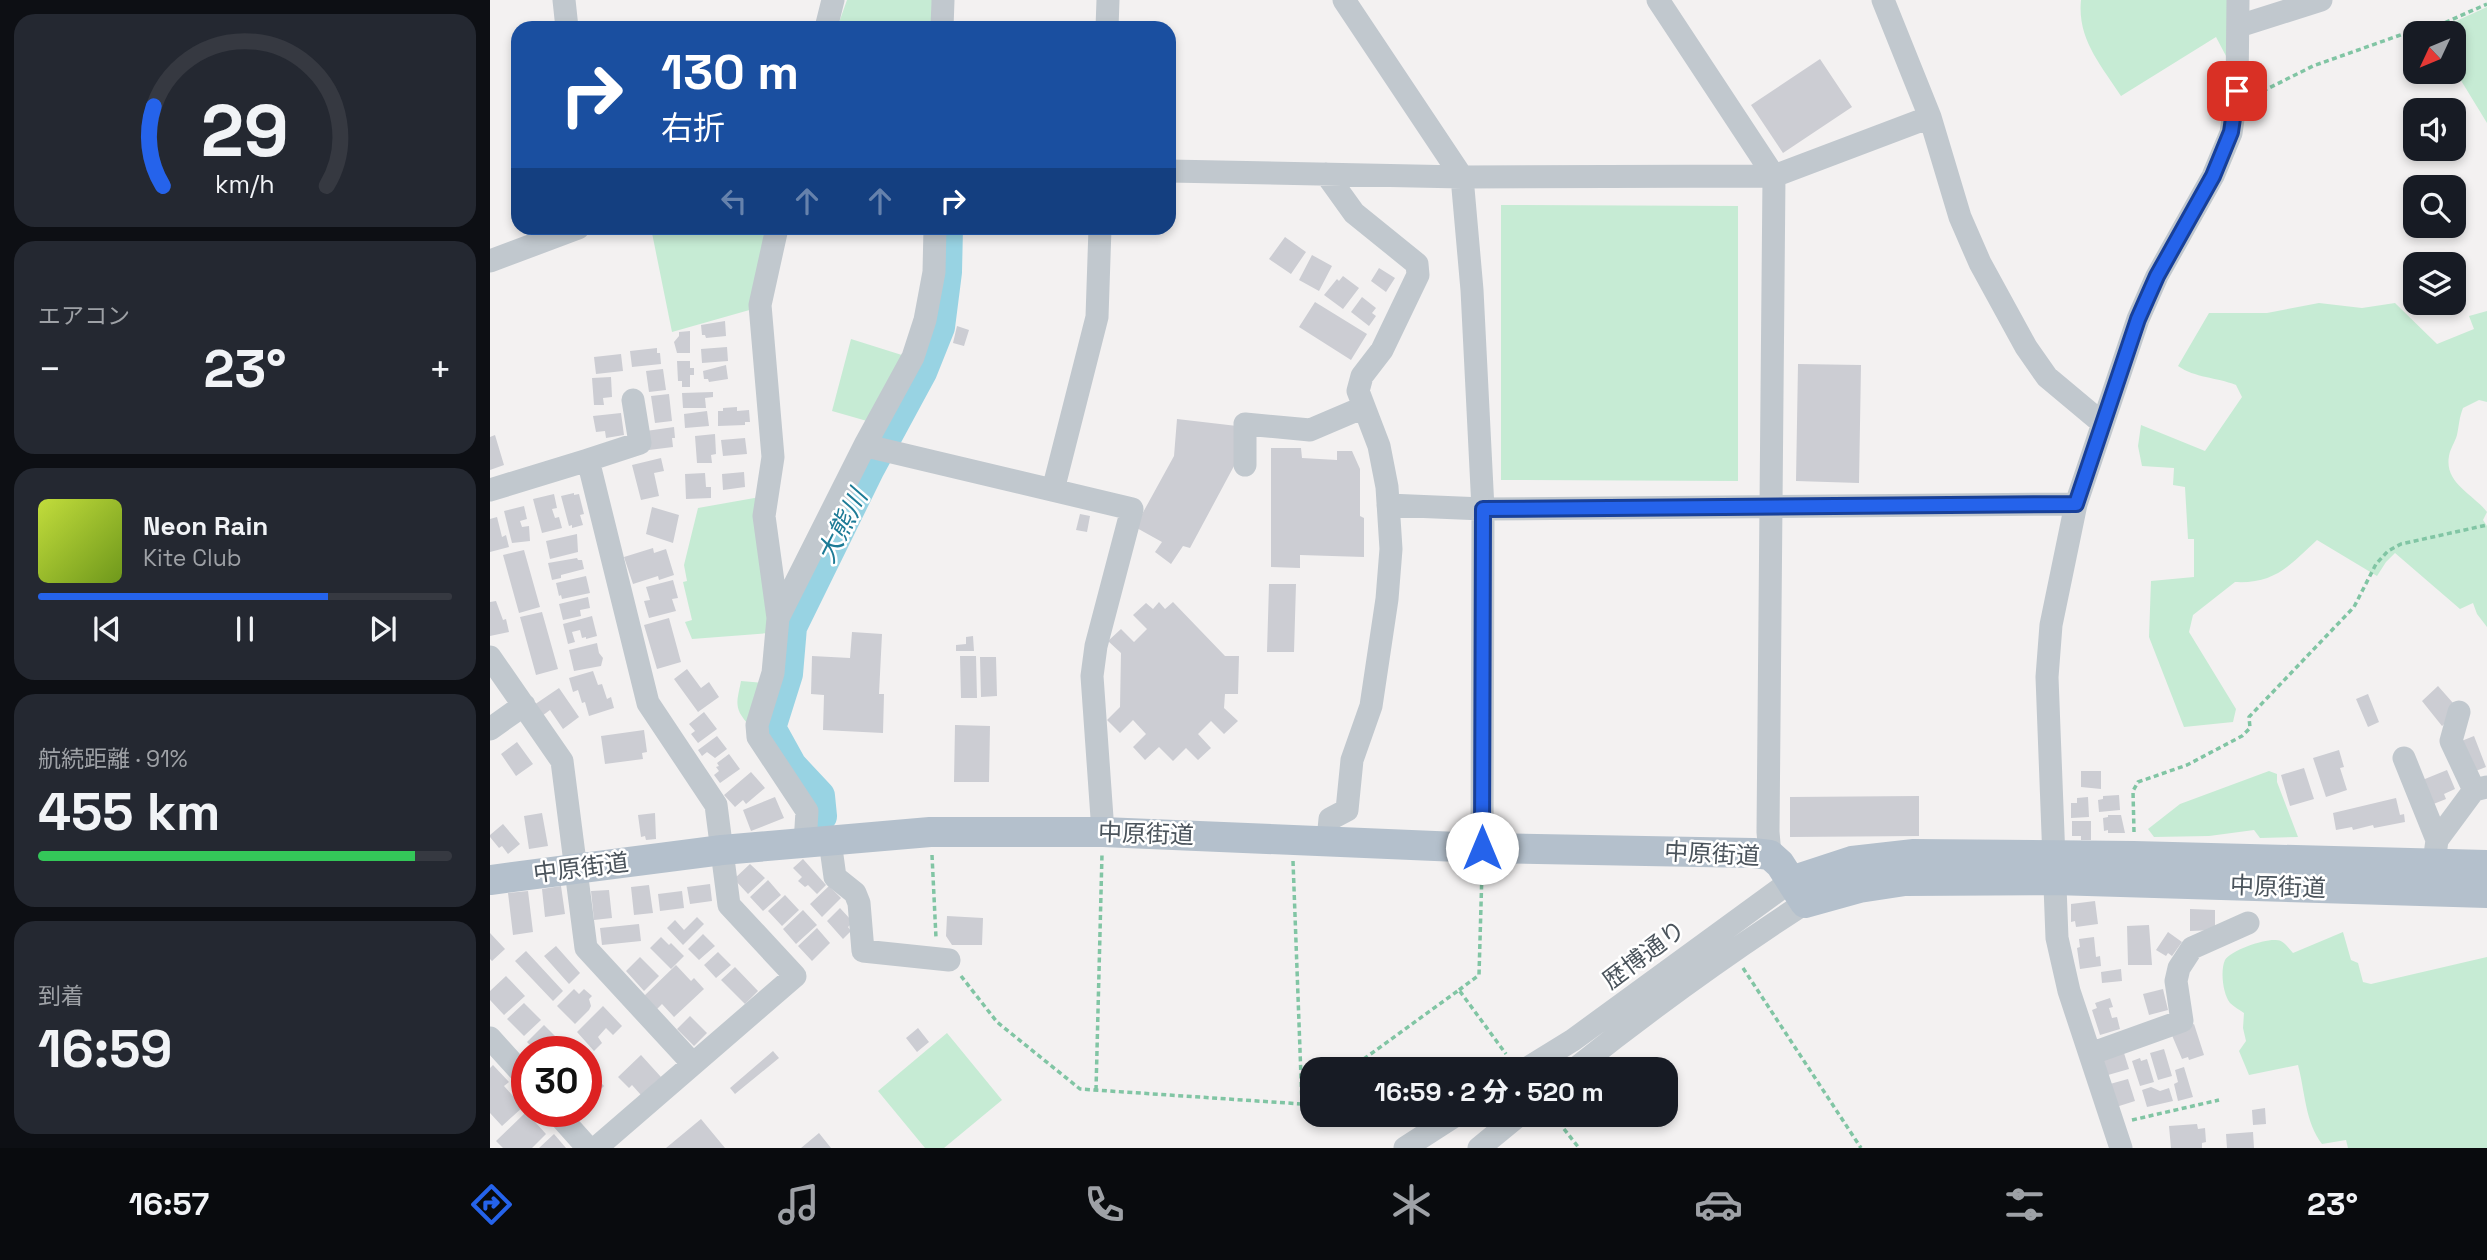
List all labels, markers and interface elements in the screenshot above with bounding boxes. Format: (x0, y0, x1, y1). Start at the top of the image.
north arrow (2403, 21, 2466, 84)
map controls (2403, 21, 2466, 315)
text: 130 m (661, 41, 799, 103)
icon: right (546, 49, 637, 140)
pin (2207, 61, 2267, 121)
icon: arrive (2218, 72, 2256, 110)
text: 29 (201, 85, 289, 178)
button: sound (2403, 98, 2466, 161)
text: 右折 (661, 108, 725, 148)
text: km/h (215, 168, 275, 200)
button: search (2403, 175, 2466, 238)
icon: left (715, 182, 753, 220)
icon: ahead (788, 182, 826, 220)
icon: ahead (861, 182, 899, 220)
icon: right (934, 182, 972, 220)
button: layers (2403, 252, 2466, 315)
text: エアコン (38, 301, 130, 331)
text: 23° (204, 336, 287, 402)
text: − (38, 345, 62, 393)
text: + (428, 345, 452, 393)
water label: 大熊川 (809, 481, 876, 568)
text: Neon Rain (143, 509, 268, 543)
text: Kite Club (143, 543, 242, 573)
icon: previous (88, 610, 126, 648)
icon: pause (226, 610, 264, 648)
icon: next (364, 610, 402, 648)
text: 航続距離 · 91% (38, 744, 188, 774)
text: 455 km (38, 779, 220, 845)
position arrow (1445, 811, 1519, 885)
street label: 中原街道 (1098, 816, 1195, 851)
street label: 中原街道 (1663, 836, 1761, 871)
street label: 中原街道 (531, 846, 630, 889)
street label: 中原街道 (2230, 869, 2327, 904)
street label: 歴博通り (1596, 913, 1691, 996)
text: 到着 (38, 981, 84, 1011)
text: 16:59 (38, 1016, 172, 1082)
speed limit sign: 30 (511, 1036, 602, 1127)
text: 16:59 · 2 分 · 520 m (1374, 1075, 1604, 1109)
icon: directions (467, 1180, 516, 1229)
icon: music (774, 1180, 823, 1229)
icon: phone (1080, 1180, 1129, 1229)
icon: climate (1387, 1180, 1436, 1229)
icon: car (1694, 1180, 1743, 1229)
icon: filters (2000, 1180, 2049, 1229)
text: 16:57 (129, 1184, 209, 1224)
text: 23° (2307, 1184, 2358, 1224)

